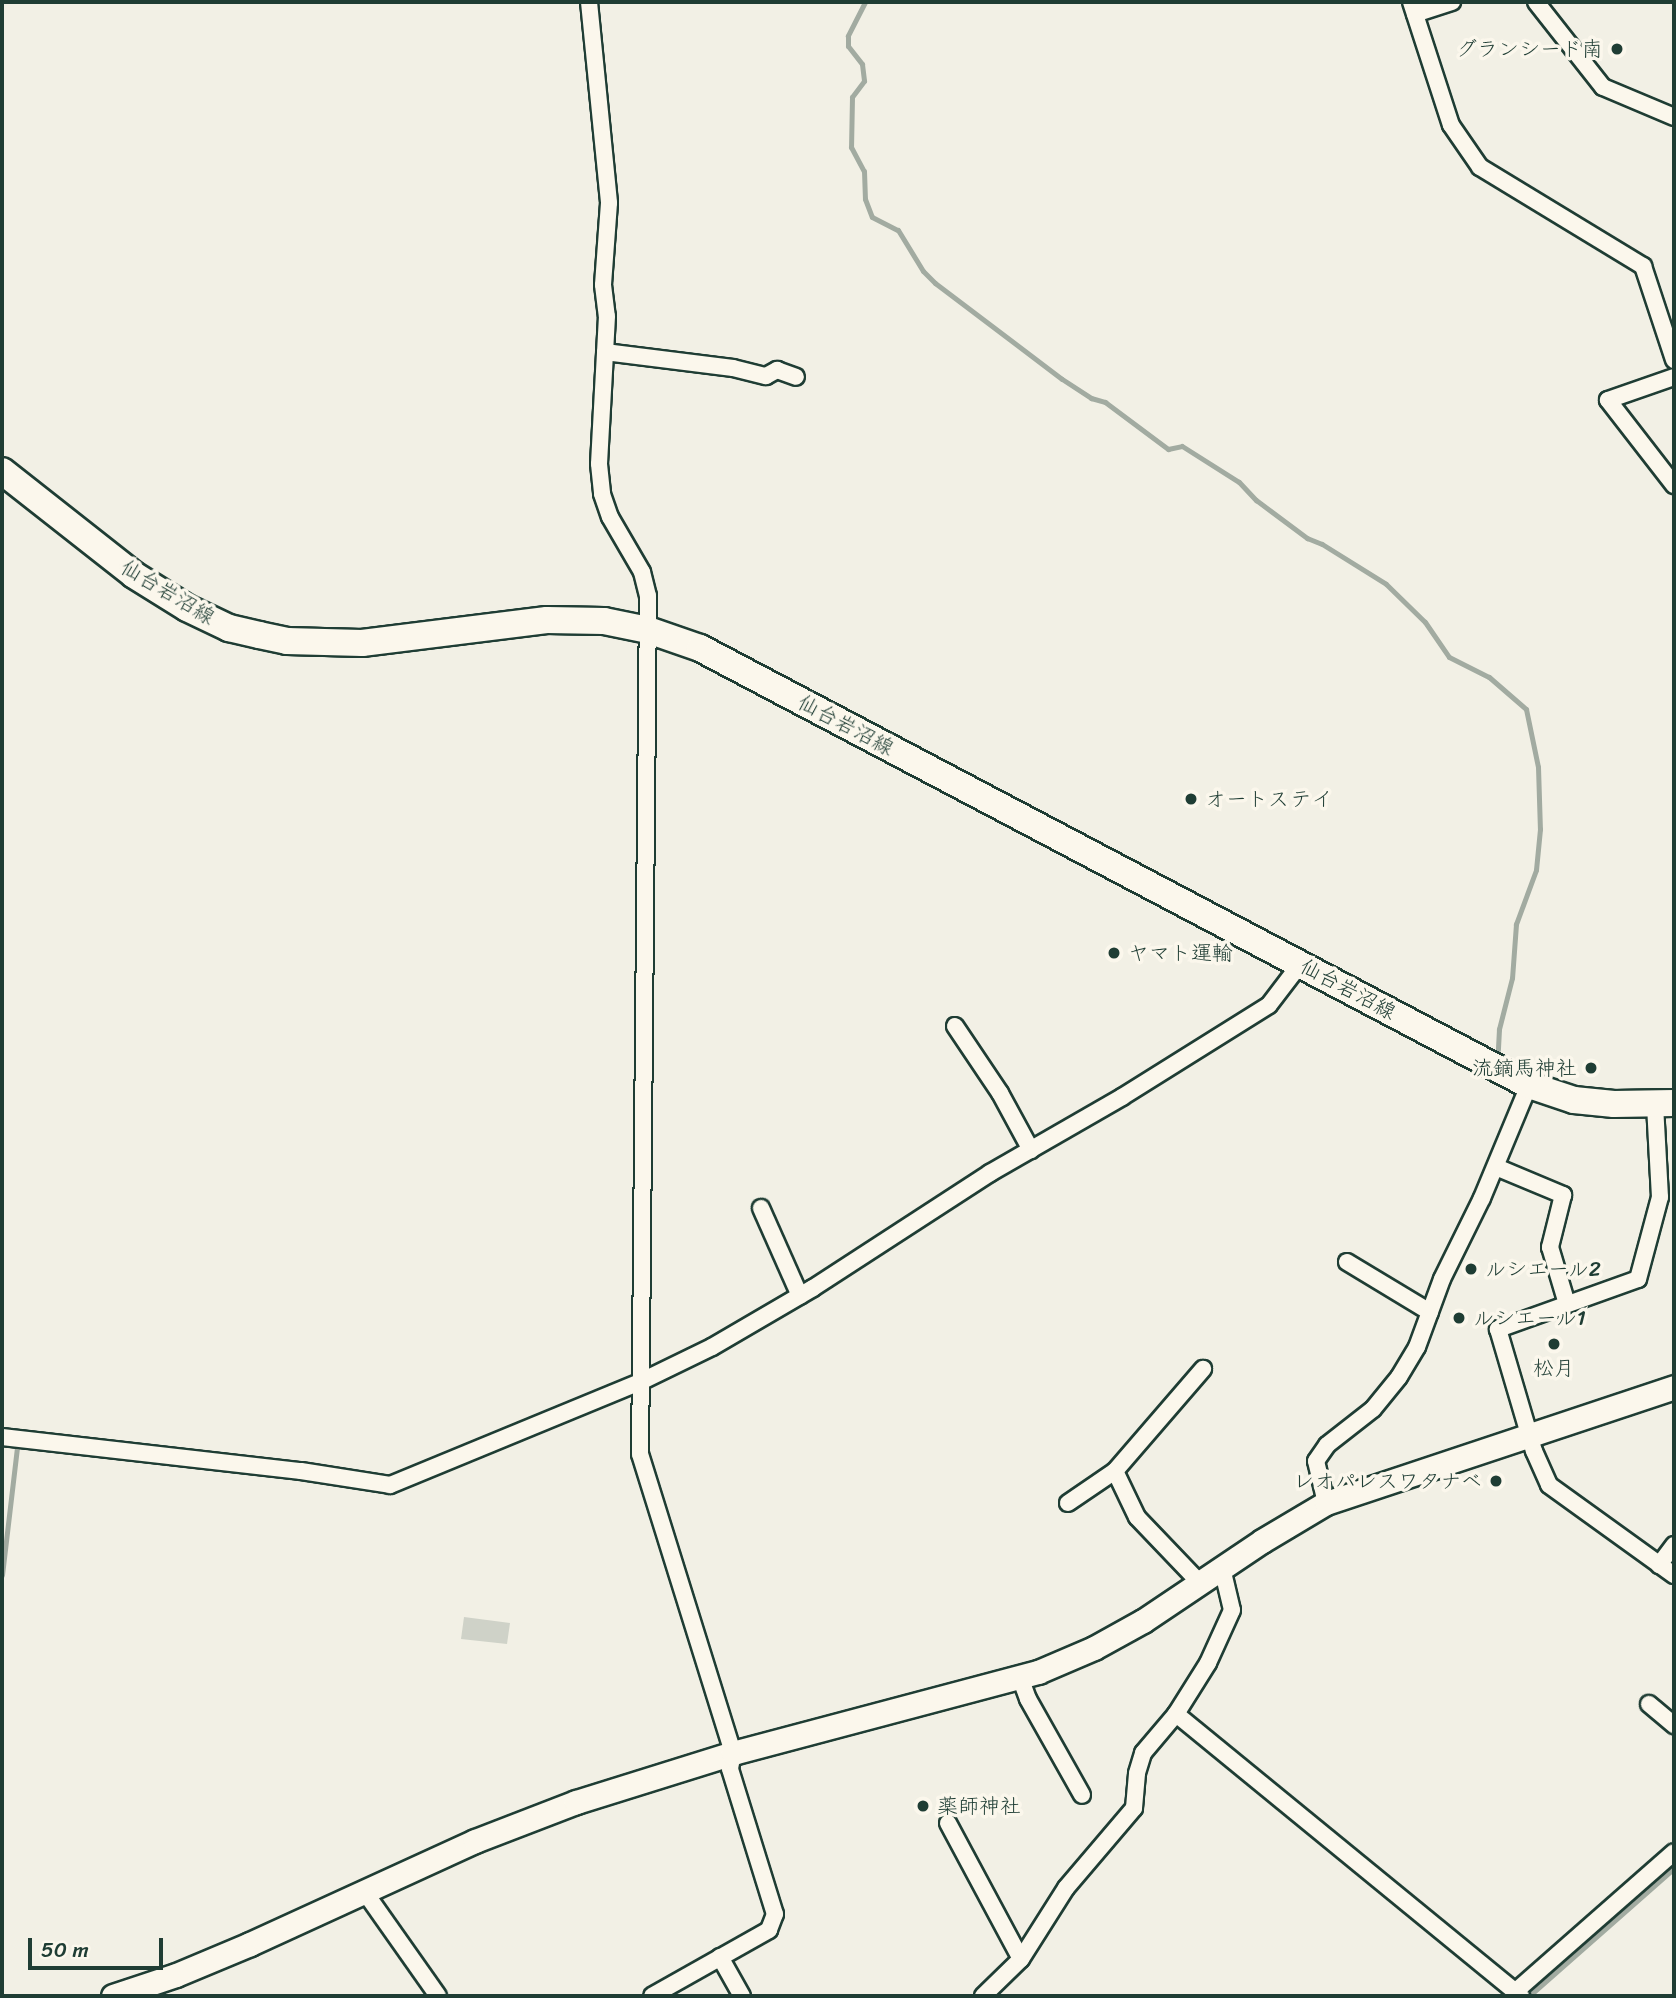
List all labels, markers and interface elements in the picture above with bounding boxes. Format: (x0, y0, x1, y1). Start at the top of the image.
place label: グランシード南 (1456, 36, 1603, 62)
marker: グランシード南 (1609, 41, 1625, 57)
street label: 仙台岩沼線 (117, 554, 219, 630)
street label: 仙台岩沼線 (794, 689, 898, 761)
place label: オートステイ (1205, 786, 1331, 812)
marker: オートステイ (1183, 791, 1199, 807)
place label: ヤマト運輸 (1128, 940, 1233, 966)
marker: ヤマト運輸 (1106, 945, 1122, 961)
street label: 仙台岩沼線 (1296, 953, 1400, 1025)
place label: 流鏑馬神社 (1472, 1055, 1577, 1081)
marker: 流鏑馬神社 (1583, 1060, 1599, 1076)
place label: ルシエール2 (1485, 1256, 1602, 1282)
marker: ルシエール2 (1463, 1261, 1479, 1277)
place label: ルシエール1 (1473, 1305, 1587, 1331)
marker: ルシエール1 (1451, 1310, 1467, 1326)
marker: 松月 (1546, 1336, 1562, 1352)
place label: 松月 (1533, 1355, 1575, 1381)
place label: レオパレスワタナベ (1293, 1468, 1482, 1494)
marker: レオパレスワタナベ (1488, 1473, 1504, 1489)
place label: 薬師神社 (937, 1793, 1021, 1819)
marker: 薬師神社 (915, 1798, 931, 1814)
scale bar (32, 1924, 166, 1968)
text: 50 m (41, 1931, 89, 1969)

